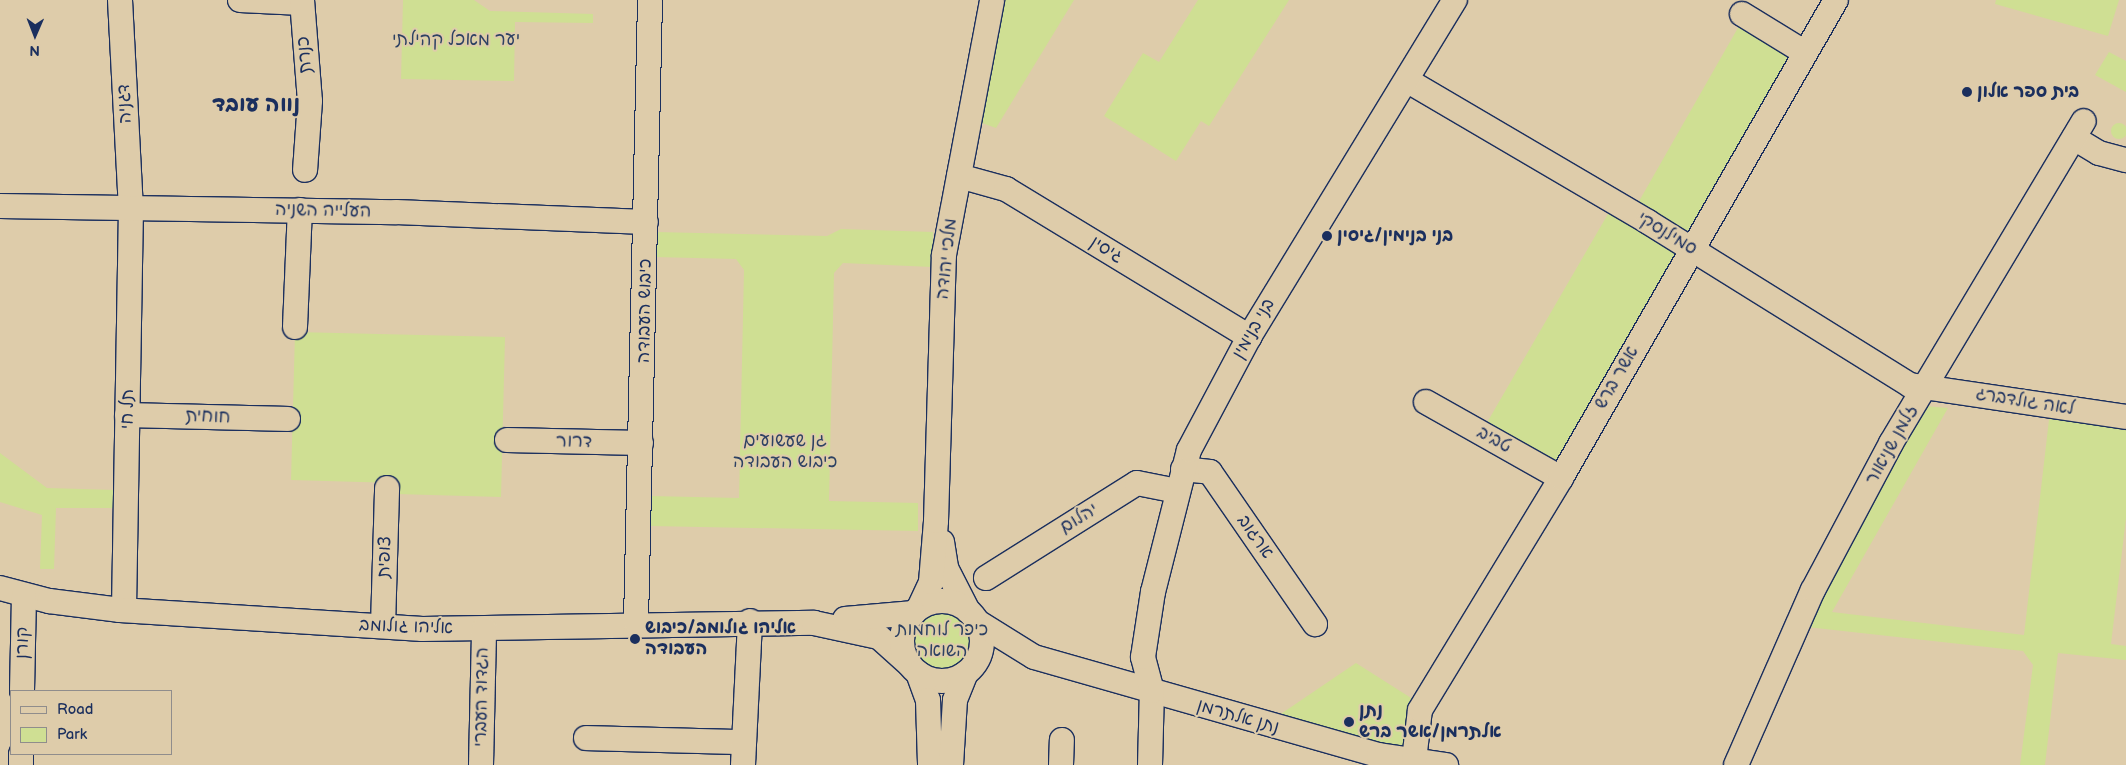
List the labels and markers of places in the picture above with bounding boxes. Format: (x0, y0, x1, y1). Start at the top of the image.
place label: בית ספר אלון (1977, 81, 2079, 103)
marker: בית ספר אלון (1961, 86, 1973, 98)
place label: בני בנימין/גיסין (1337, 225, 1453, 247)
marker: בני בנימין/גיסין (1321, 230, 1333, 242)
place label: אליהו גולומב/כיבוש העבודה (645, 618, 796, 660)
marker: אליהו גולומב/כיבוש העבודה (629, 633, 641, 645)
place label: נתן אלתרמן/אשר ברש (1359, 701, 1502, 744)
marker: נתן אלתרמן/אשר ברש (1343, 716, 1355, 728)

